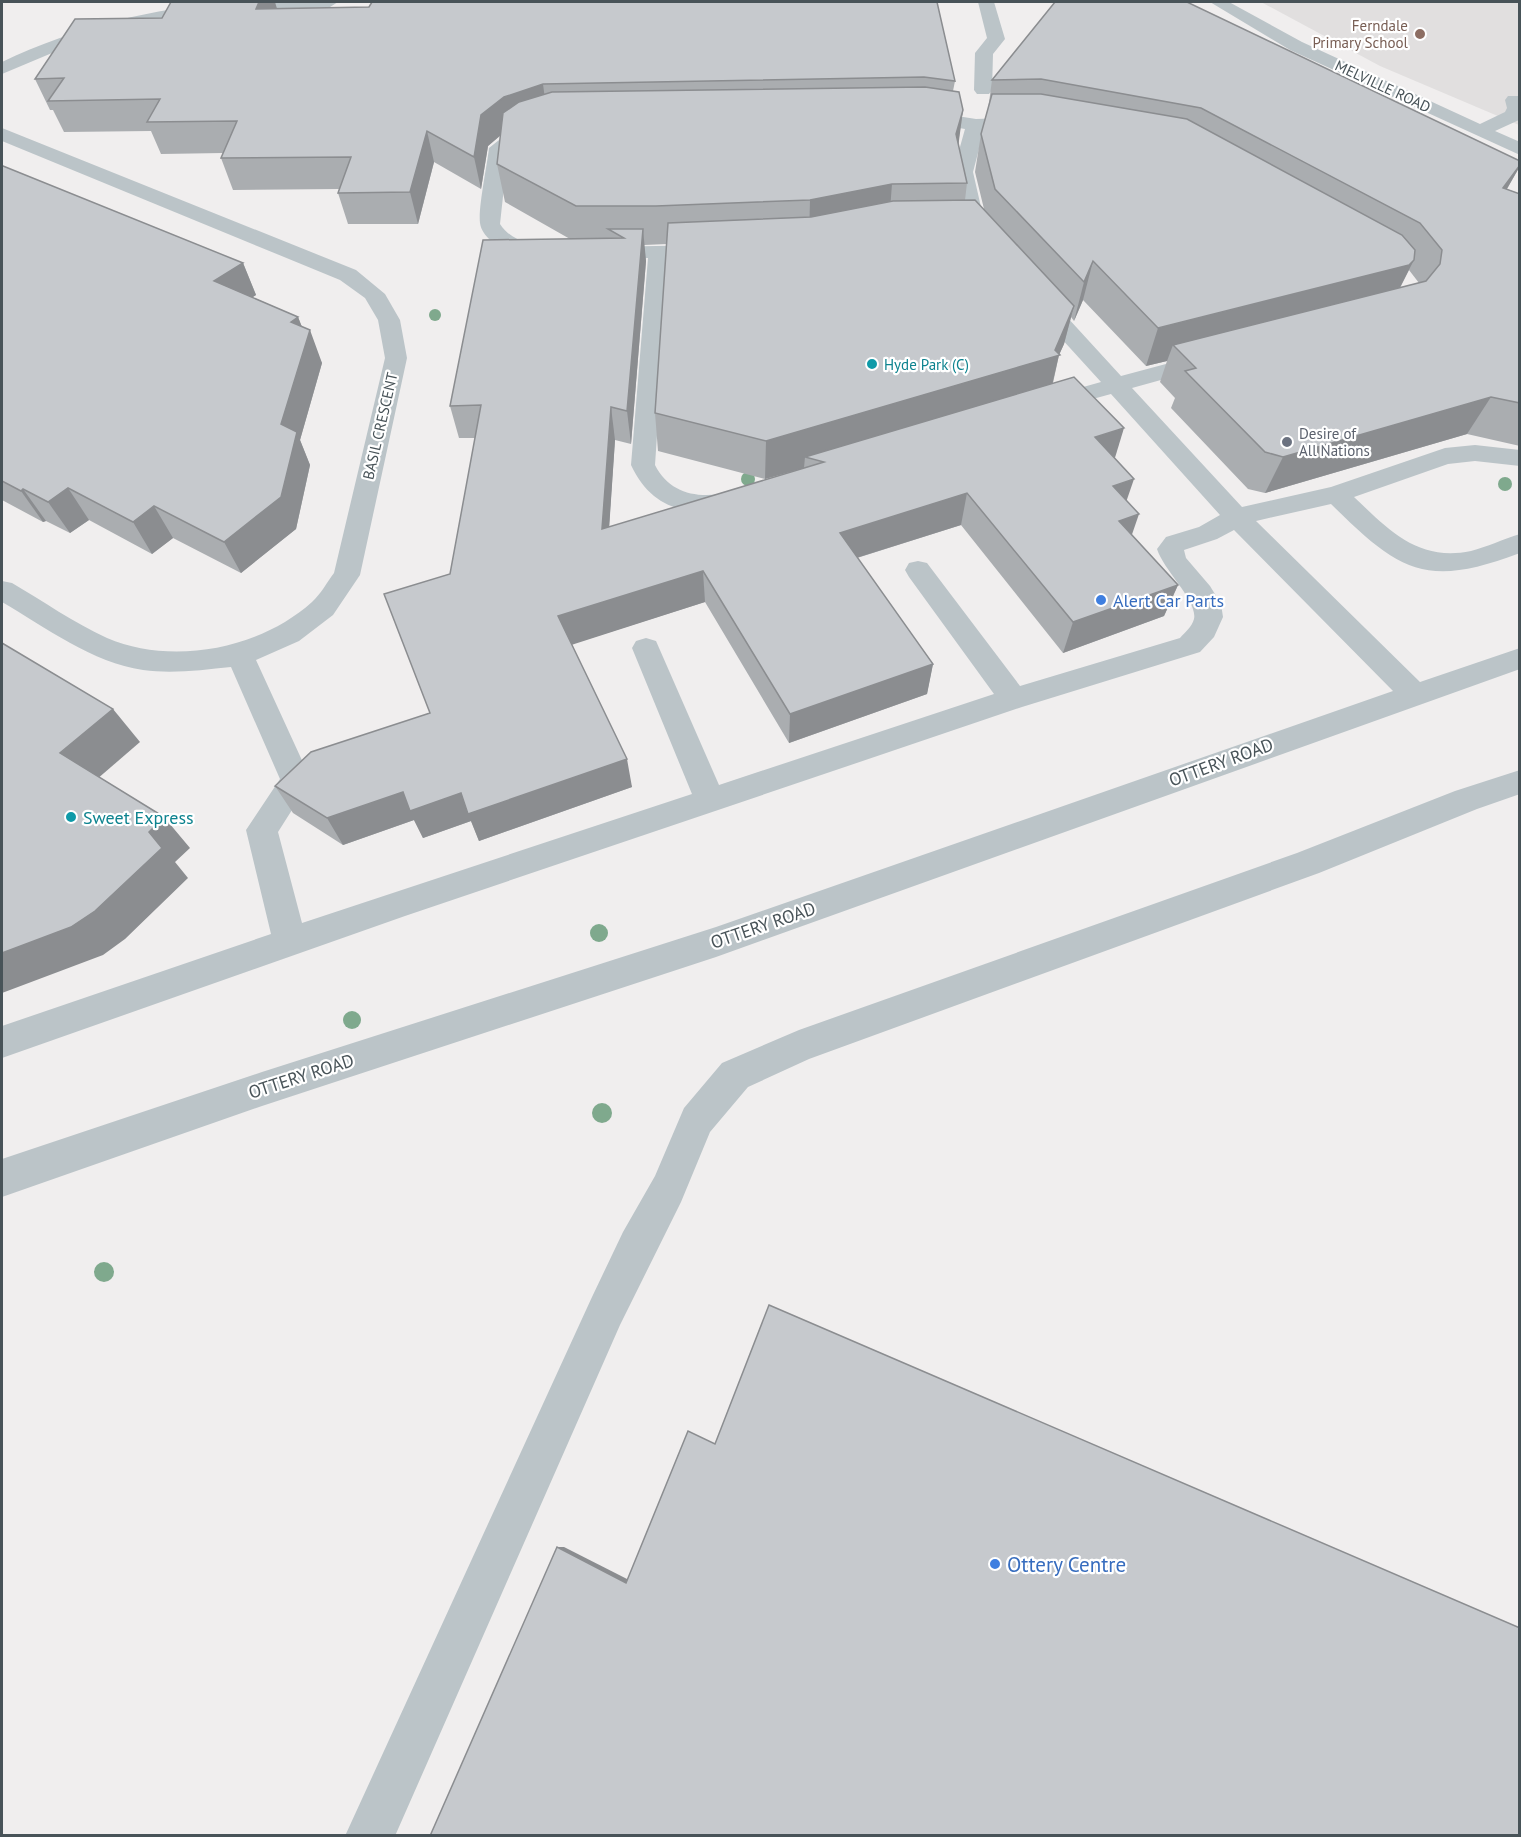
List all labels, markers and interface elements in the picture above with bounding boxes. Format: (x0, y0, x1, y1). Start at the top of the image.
place label: Ferndale Primary School (1312, 16, 1409, 52)
marker: Ferndale Primary School (1413, 27, 1427, 41)
street label: MELVILLE ROAD (1332, 56, 1434, 116)
place label: Hyde Park (C) (884, 355, 969, 374)
marker: Hyde Park (C) (865, 357, 879, 371)
street label: BASIL CRESCENT (358, 370, 402, 481)
place label: Desire of All Nations (1299, 424, 1370, 460)
marker: Desire of All Nations (1280, 435, 1294, 449)
place label: Alert Car Parts (1113, 589, 1224, 612)
marker: Alert Car Parts (1094, 593, 1108, 607)
street label: OTTERY ROAD (1166, 732, 1276, 792)
place label: Sweet Express (83, 806, 194, 829)
marker: Sweet Express (64, 810, 78, 824)
street label: OTTERY ROAD (707, 896, 819, 954)
street label: OTTERY ROAD (245, 1048, 357, 1104)
place label: Ottery Centre (1007, 1551, 1126, 1578)
marker: Ottery Centre (988, 1557, 1002, 1571)

